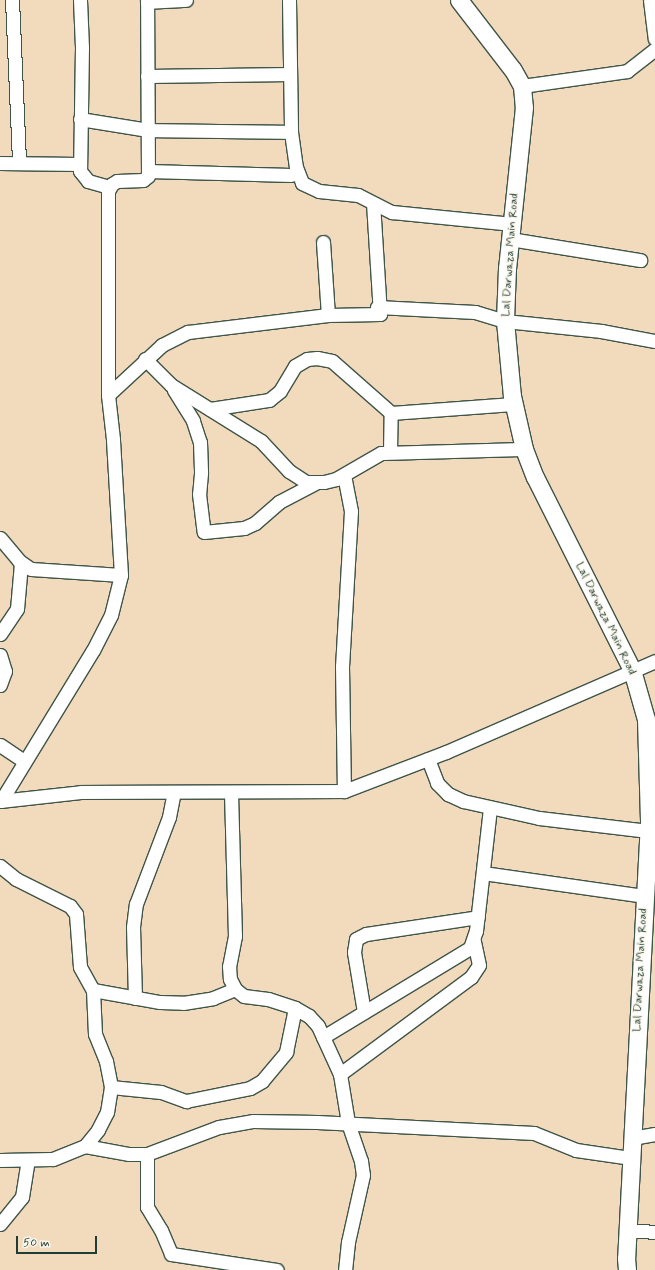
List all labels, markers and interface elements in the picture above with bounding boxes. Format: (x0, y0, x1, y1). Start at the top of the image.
street label: Lal Darwaza Main Road (499, 192, 523, 318)
street label: Lal Darwaza Main Road (571, 560, 639, 678)
street label: Lal Darwaza Main Road (631, 908, 651, 1032)
scale bar (18, 1228, 99, 1254)
text: 50 m (23, 1235, 50, 1251)

